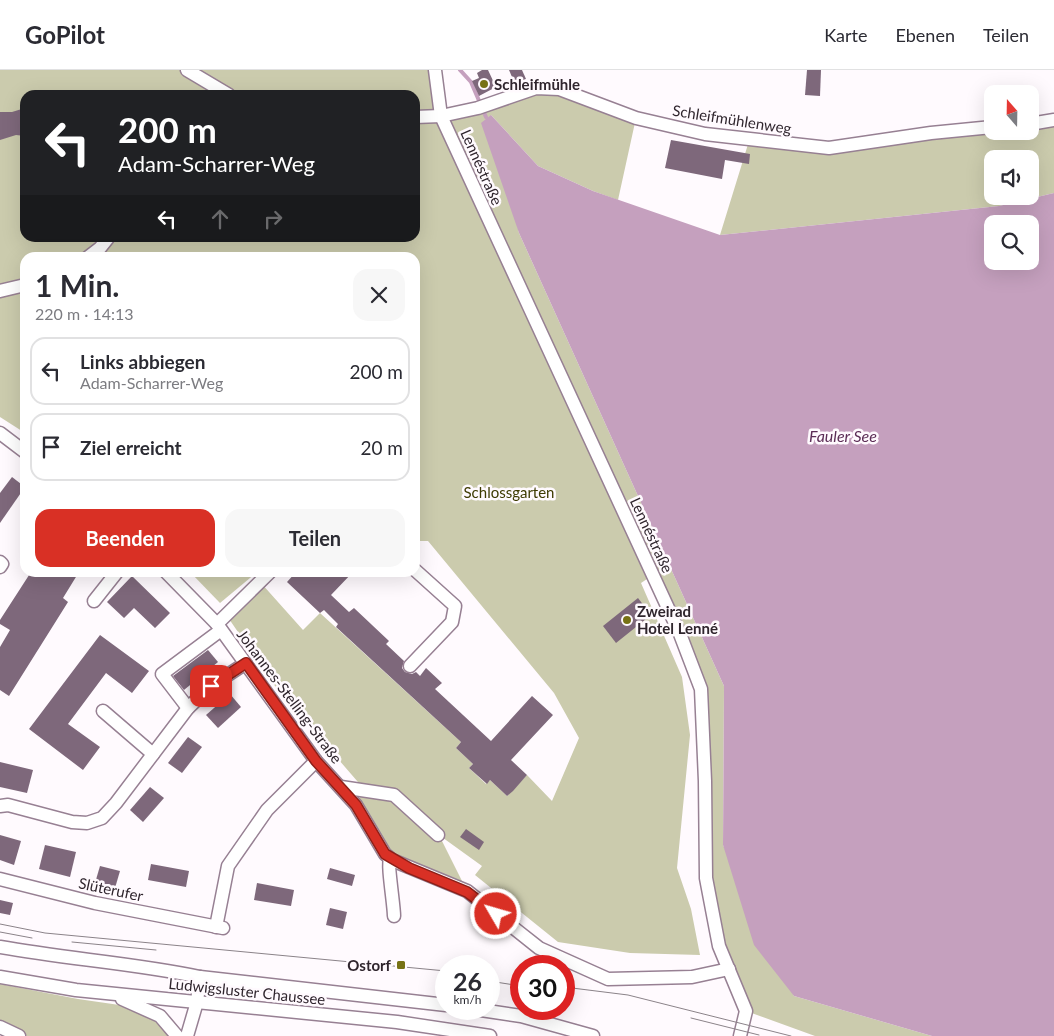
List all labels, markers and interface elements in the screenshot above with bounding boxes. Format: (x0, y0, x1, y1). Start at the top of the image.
text: GoPilot (25, 20, 105, 49)
text: Karte (824, 24, 867, 46)
text: Ebenen (895, 24, 955, 46)
text: Teilen (983, 24, 1029, 46)
place label: Schleifmühle (494, 75, 580, 93)
marker: Schleifmühle (478, 78, 490, 90)
north arrow (984, 85, 1039, 140)
map controls (984, 85, 1039, 270)
street label: Schleifmühlenweg (671, 101, 793, 137)
text: 200 m (118, 108, 217, 150)
icon: left (35, 110, 100, 175)
street label: Lennéstraße (457, 126, 507, 208)
text: Adam-Scharrer-Weg (118, 150, 315, 177)
button: sound (984, 150, 1039, 205)
icon: left (153, 205, 181, 233)
icon: ahead (206, 205, 234, 233)
icon: right (259, 205, 287, 233)
button: search (984, 215, 1039, 270)
text: 1 Min. (35, 267, 120, 303)
button: close (353, 269, 405, 321)
text: 220 m · 14:13 (35, 304, 134, 323)
text: Links abbiegen (80, 350, 205, 373)
icon: left (37, 357, 65, 385)
text: 200 m (349, 360, 403, 383)
text: Adam-Scharrer-Weg (80, 373, 223, 392)
water label: Fauler See (809, 426, 877, 445)
icon: arrive (37, 433, 65, 461)
text: Ziel erreicht (80, 436, 182, 459)
text: 20 m (360, 436, 403, 459)
park label: Schlossgarten (464, 483, 554, 501)
street label: Lennéstraße (627, 494, 677, 576)
button: Beenden (35, 509, 215, 567)
button: Teilen (225, 509, 405, 567)
place label: Zweirad Hotel Lenné (637, 602, 718, 637)
marker: Zweirad Hotel Lenné (621, 614, 633, 626)
street label: Johannes-Stelling-Straße (234, 625, 346, 767)
pin (190, 665, 232, 707)
icon: arrive (197, 672, 225, 700)
street label: Slüterufer (77, 873, 145, 905)
position arrow (469, 887, 521, 939)
speed limit sign: 30 (510, 955, 575, 1020)
place label: Ostorf (347, 956, 392, 974)
marker: Ostorf (395, 959, 407, 971)
text: 26 (453, 966, 482, 996)
street label: Ludwigsluster Chaussee (168, 974, 326, 1008)
text: km/h (453, 992, 482, 1007)

